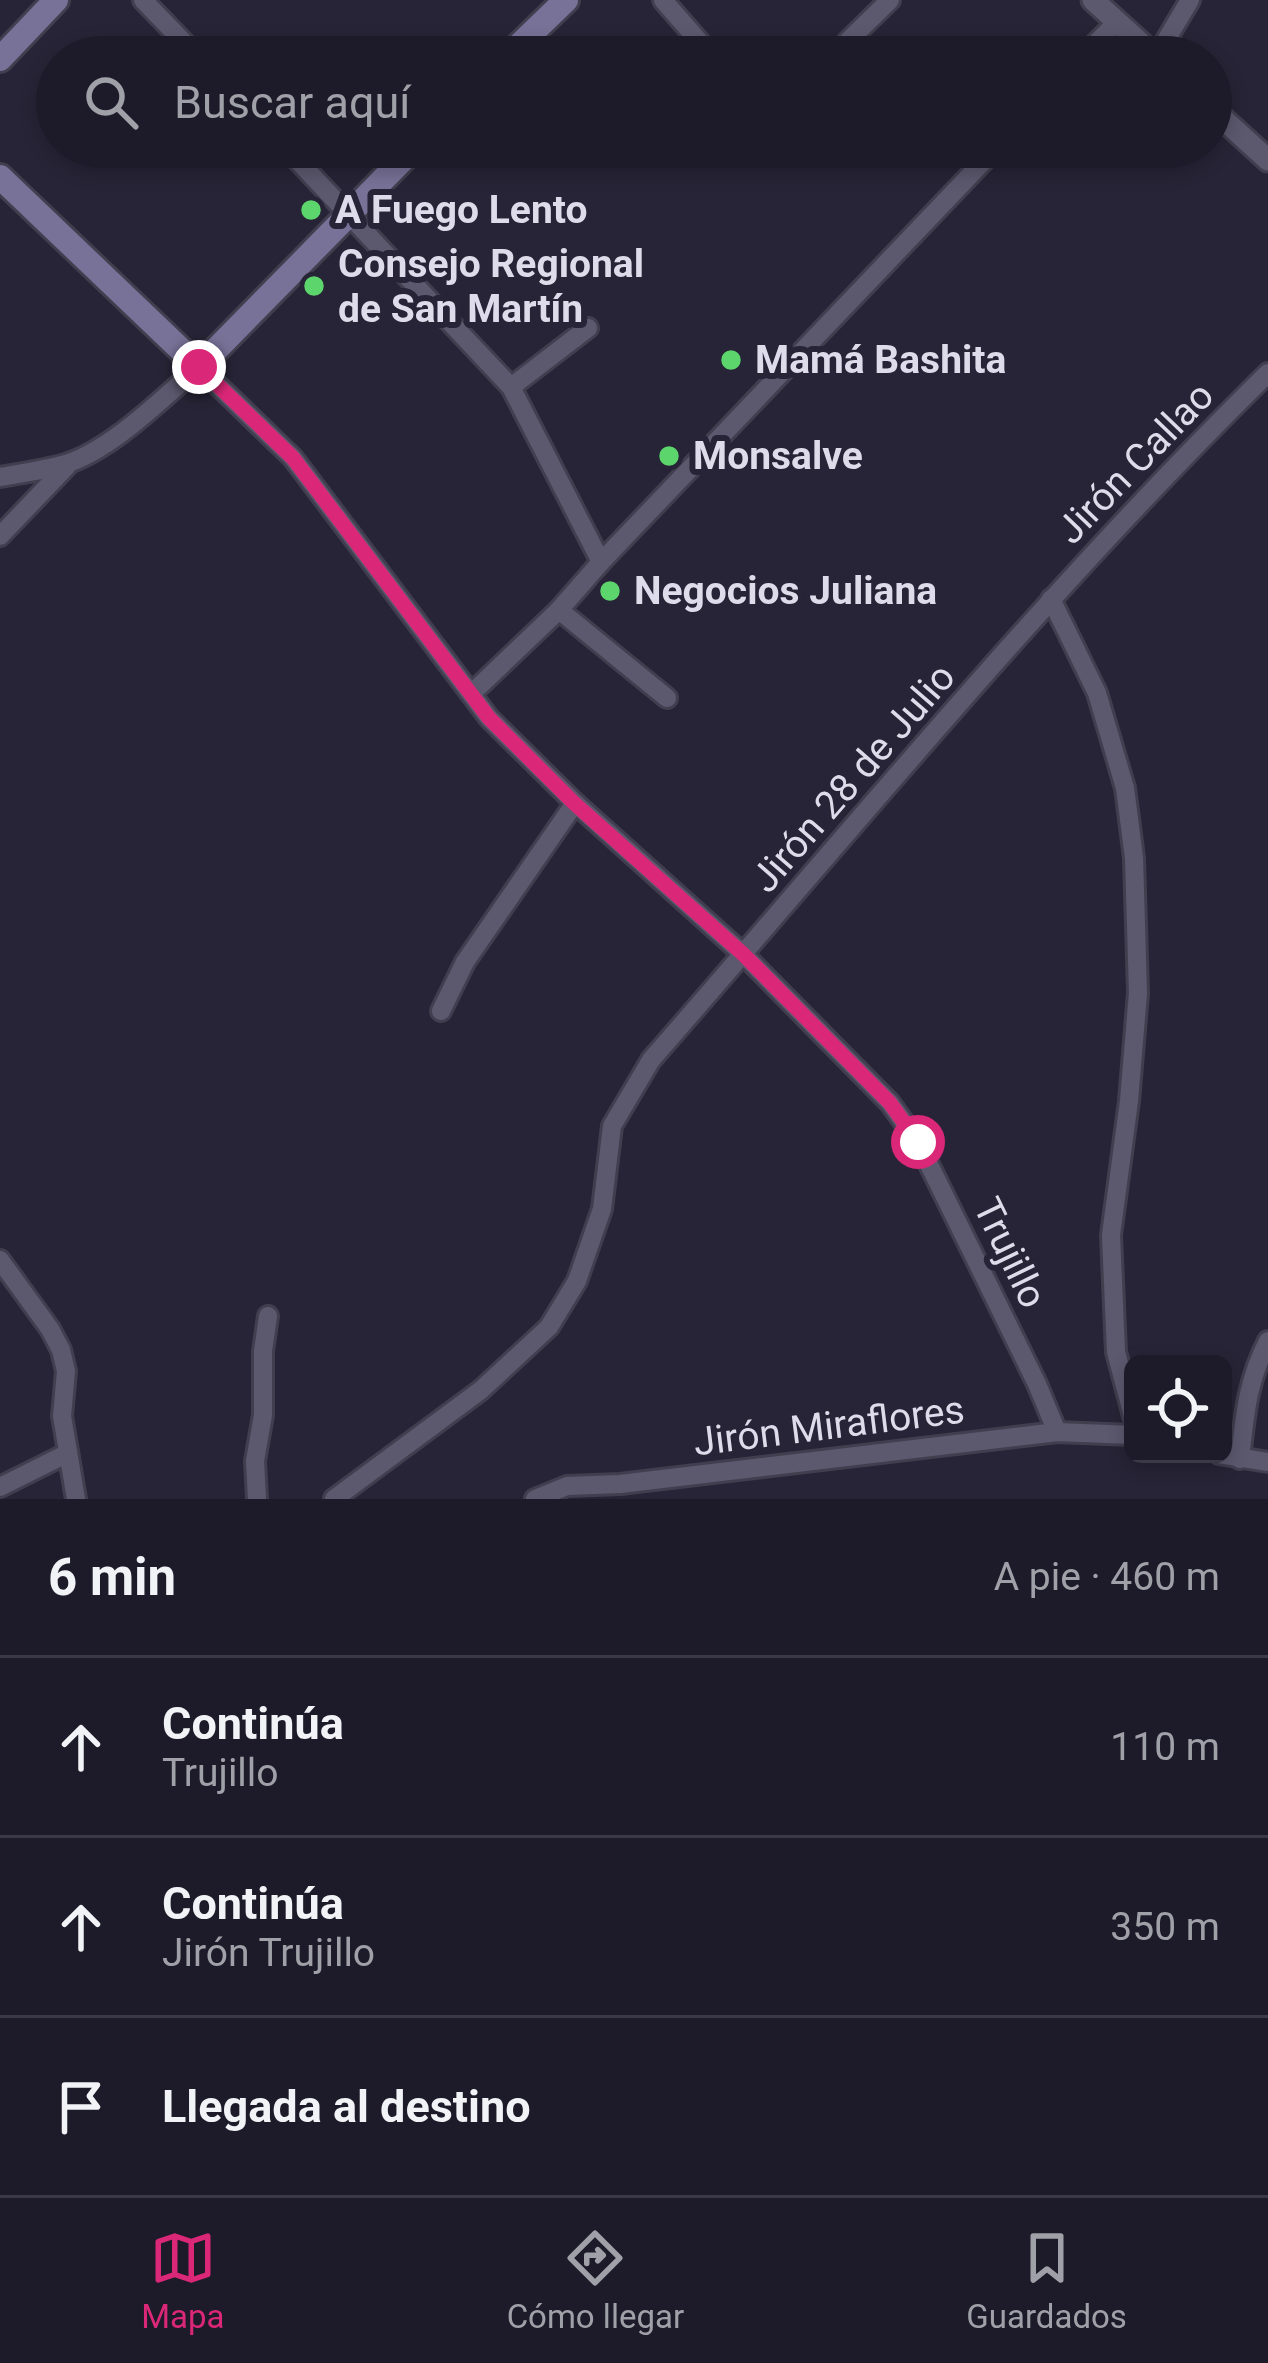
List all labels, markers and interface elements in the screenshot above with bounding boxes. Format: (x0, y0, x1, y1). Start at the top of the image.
search box (36, 36, 1232, 168)
icon: search (78, 69, 144, 135)
text: Buscar aquí (174, 76, 411, 129)
place label: A Fuego Lento (335, 187, 588, 233)
marker: A Fuego Lento (298, 197, 324, 223)
place label: Consejo Regional de San Martín (338, 241, 644, 332)
marker: Consejo Regional de San Martín (301, 273, 327, 299)
place label: Mamá Bashita (755, 337, 1006, 383)
route end (172, 340, 226, 394)
marker: Mamá Bashita (718, 347, 744, 373)
street label: Jirón Callao (1047, 373, 1223, 553)
place label: Monsalve (693, 433, 863, 479)
marker: Monsalve (656, 443, 682, 469)
place label: Negocios Juliana (634, 568, 937, 614)
marker: Negocios Juliana (597, 578, 623, 604)
street label: Jirón 28 de Julio (741, 654, 965, 902)
route start (891, 1115, 945, 1169)
street label: Trujillo (964, 1191, 1056, 1315)
map controls (1124, 1355, 1232, 1463)
button: locate (1124, 1355, 1232, 1463)
street label: Jirón Miraflores (691, 1387, 967, 1465)
text: 6 min (48, 1548, 176, 1607)
text: A pie · 460 m (994, 1554, 1220, 1600)
text: Continúa (162, 1697, 344, 1750)
icon: ahead (48, 1714, 114, 1780)
text: 110 m (1110, 1724, 1220, 1770)
text: Trujillo (162, 1750, 279, 1796)
text: Continúa (162, 1877, 344, 1930)
icon: ahead (48, 1894, 114, 1960)
text: 350 m (1110, 1904, 1220, 1950)
text: Jirón Trujillo (162, 1930, 375, 1976)
icon: arrive (48, 2074, 114, 2140)
text: Llegada al destino (162, 2080, 531, 2133)
tab: Mapa (141, 2225, 224, 2336)
tab: Cómo llegar (507, 2225, 684, 2336)
tab: Guardados (966, 2225, 1127, 2336)

